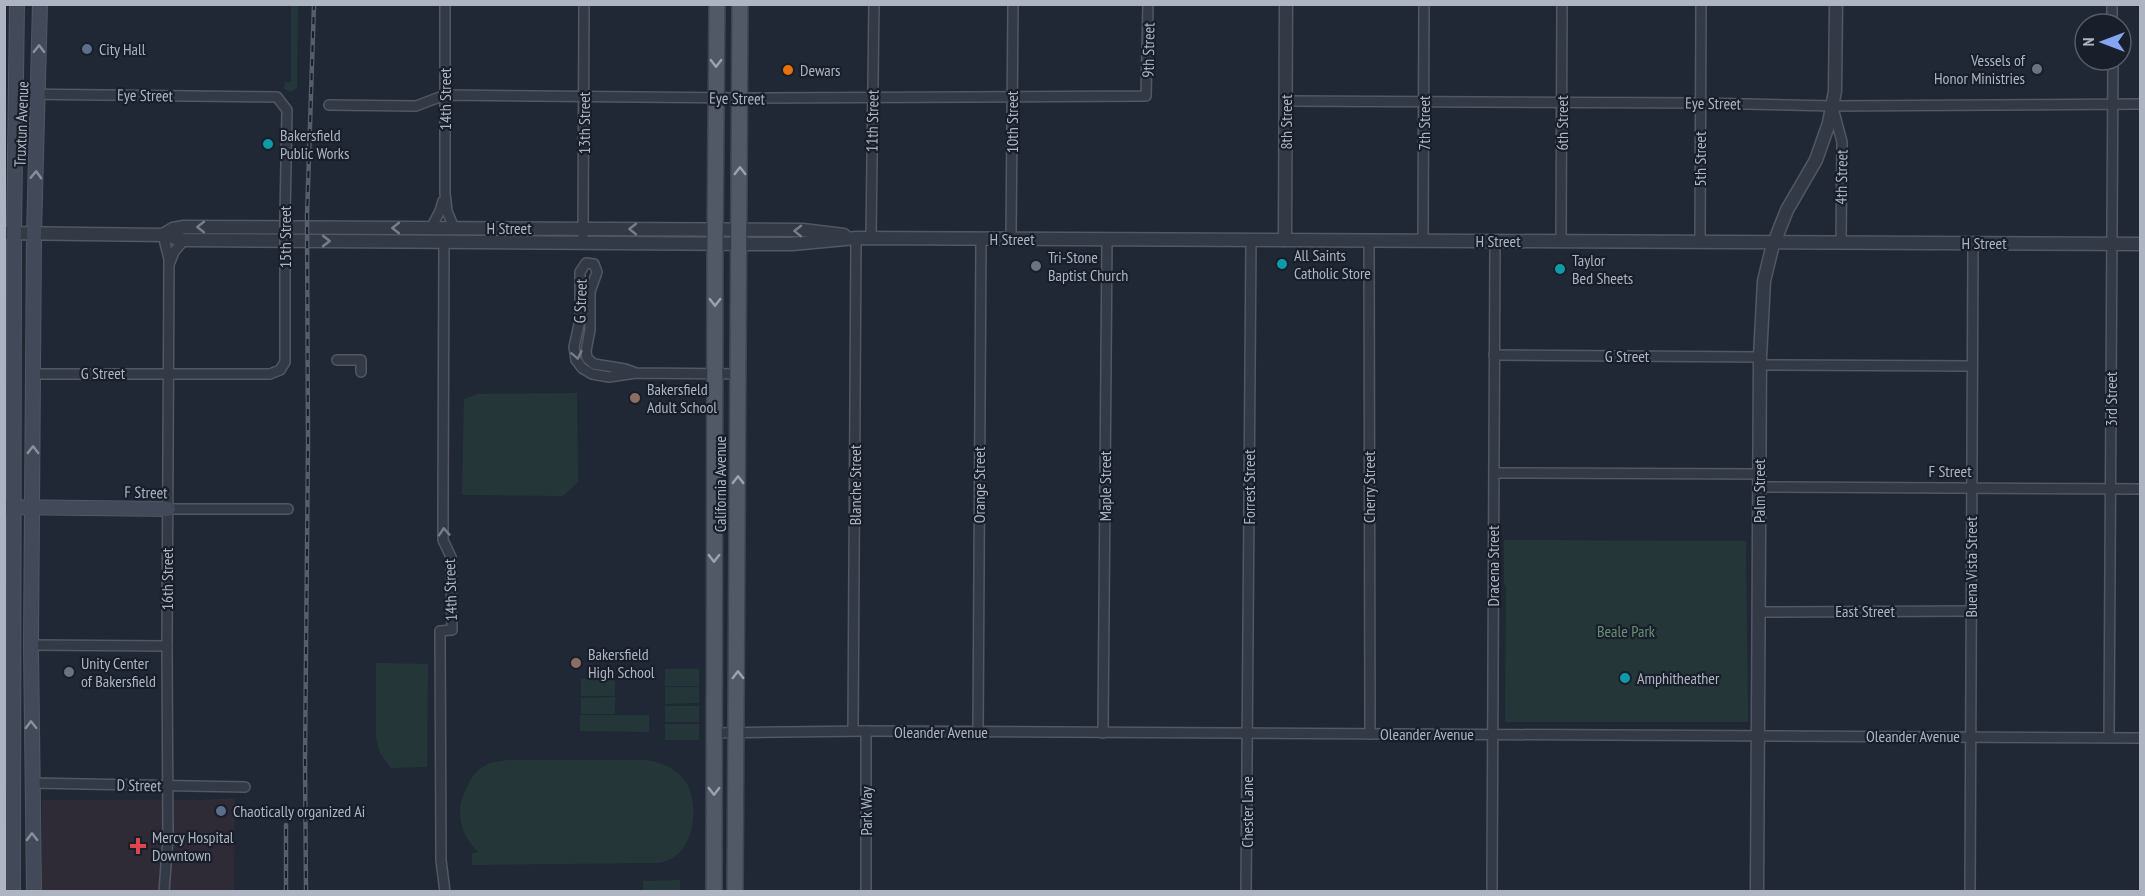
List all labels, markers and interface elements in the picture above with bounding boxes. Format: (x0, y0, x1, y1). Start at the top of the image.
north arrow (2073, 12, 2133, 72)
street label: 9th Street (1138, 22, 1158, 78)
text: N (2078, 38, 2098, 46)
place label: City Hall (99, 39, 146, 59)
marker: City Hall (80, 42, 94, 56)
one-way arrow (33, 45, 45, 54)
place label: Vessels of Honor Ministries (1934, 50, 2026, 88)
one-way arrow (710, 58, 722, 67)
place label: Dewars (800, 60, 841, 80)
marker: Vessels of Honor Ministries (2030, 62, 2044, 76)
marker: Dewars (781, 63, 795, 77)
street label: 14th Street (435, 67, 455, 130)
street label: Truxtun Avenue (10, 81, 32, 167)
street label: Eye Street (117, 85, 174, 105)
street label: Eye Street (709, 88, 766, 108)
street label: 11th Street (861, 89, 883, 152)
street label: 10th Street (1002, 90, 1022, 153)
street label: 13th Street (574, 91, 594, 154)
street label: Eye Street (1685, 93, 1742, 113)
street label: 8th Street (1276, 94, 1296, 150)
street label: 7th Street (1414, 95, 1434, 151)
street label: 6th Street (1552, 95, 1572, 151)
place label: Bakersfield Public Works (280, 125, 350, 163)
street label: 5th Street (1690, 131, 1710, 187)
marker: Bakersfield Public Works (261, 137, 275, 151)
street label: 4th Street (1831, 149, 1851, 205)
one-way arrow (734, 167, 746, 176)
one-way arrow (29, 171, 42, 180)
street label: 15th Street (275, 205, 295, 268)
street label: H Street (486, 218, 532, 238)
one-way arrow (197, 221, 206, 233)
one-way arrow (392, 222, 401, 234)
one-way arrow (629, 223, 638, 235)
one-way arrow (794, 224, 803, 237)
street label: H Street (989, 229, 1035, 249)
street label: H Street (1475, 231, 1521, 251)
street label: H Street (1961, 233, 2007, 253)
one-way arrow (322, 235, 331, 247)
place label: All Saints Catholic Store (1294, 245, 1371, 283)
place label: Tri-Stone Baptist Church (1048, 247, 1128, 285)
place label: Taylor Bed Sheets (1572, 250, 1633, 288)
marker: All Saints Catholic Store (1275, 257, 1289, 271)
marker: Tri-Stone Baptist Church (1029, 259, 1043, 273)
marker: Taylor Bed Sheets (1553, 262, 1567, 276)
street label: G Street (569, 278, 591, 324)
one-way arrow (709, 297, 721, 306)
street label: G Street (1605, 346, 1650, 366)
one-way arrow (570, 350, 583, 360)
street label: G Street (81, 363, 126, 383)
street label: 3rd Street (2101, 371, 2121, 427)
place label: Bakersfield Adult School (647, 379, 717, 417)
marker: Bakersfield Adult School (628, 391, 642, 405)
street label: California Avenue (710, 436, 730, 532)
street label: Blanche Street (845, 444, 865, 525)
one-way arrow (26, 445, 39, 454)
street label: Orange Street (969, 446, 989, 523)
street label: Forrest Street (1239, 449, 1259, 525)
street label: Maple Street (1095, 450, 1115, 521)
street label: Cherry Street (1359, 450, 1379, 523)
street label: Palm Street (1749, 458, 1769, 523)
street label: F Street (1928, 461, 1972, 481)
one-way arrow (732, 475, 744, 484)
street label: F Street (124, 482, 168, 502)
street label: Buena Vista Street (1961, 516, 1981, 618)
street label: Dracena Street (1483, 525, 1503, 607)
one-way arrow (437, 527, 450, 536)
street label: 16th Street (157, 547, 177, 610)
one-way arrow (708, 554, 720, 563)
street label: 14th Street (439, 558, 461, 622)
street label: East Street (1835, 601, 1895, 621)
park label: Beale Park (1597, 621, 1656, 641)
place label: Bakersfield High School (588, 644, 655, 682)
place label: Unity Center of Bakersfield (81, 653, 156, 691)
marker: Bakersfield High School (569, 656, 583, 670)
marker: Unity Center of Bakersfield (62, 665, 76, 679)
place label: Amphitheather (1637, 668, 1720, 688)
one-way arrow (731, 670, 744, 679)
marker: Amphitheather (1618, 671, 1632, 685)
one-way arrow (25, 720, 37, 729)
street label: Oleander Avenue (894, 722, 988, 742)
street label: Oleander Avenue (1380, 724, 1474, 744)
street label: Oleander Avenue (1866, 726, 1960, 746)
street label: D Street (116, 775, 162, 795)
street label: Chester Lane (1237, 776, 1257, 848)
street label: Park Way (856, 786, 876, 836)
one-way arrow (708, 787, 720, 796)
place label: Chaotically organized Ai (233, 801, 365, 821)
marker: Chaotically organized Ai (214, 804, 228, 818)
place label: Mercy Hospital Downtown (152, 827, 234, 865)
one-way arrow (26, 833, 39, 842)
marker: Mercy Hospital Downtown (129, 837, 147, 855)

